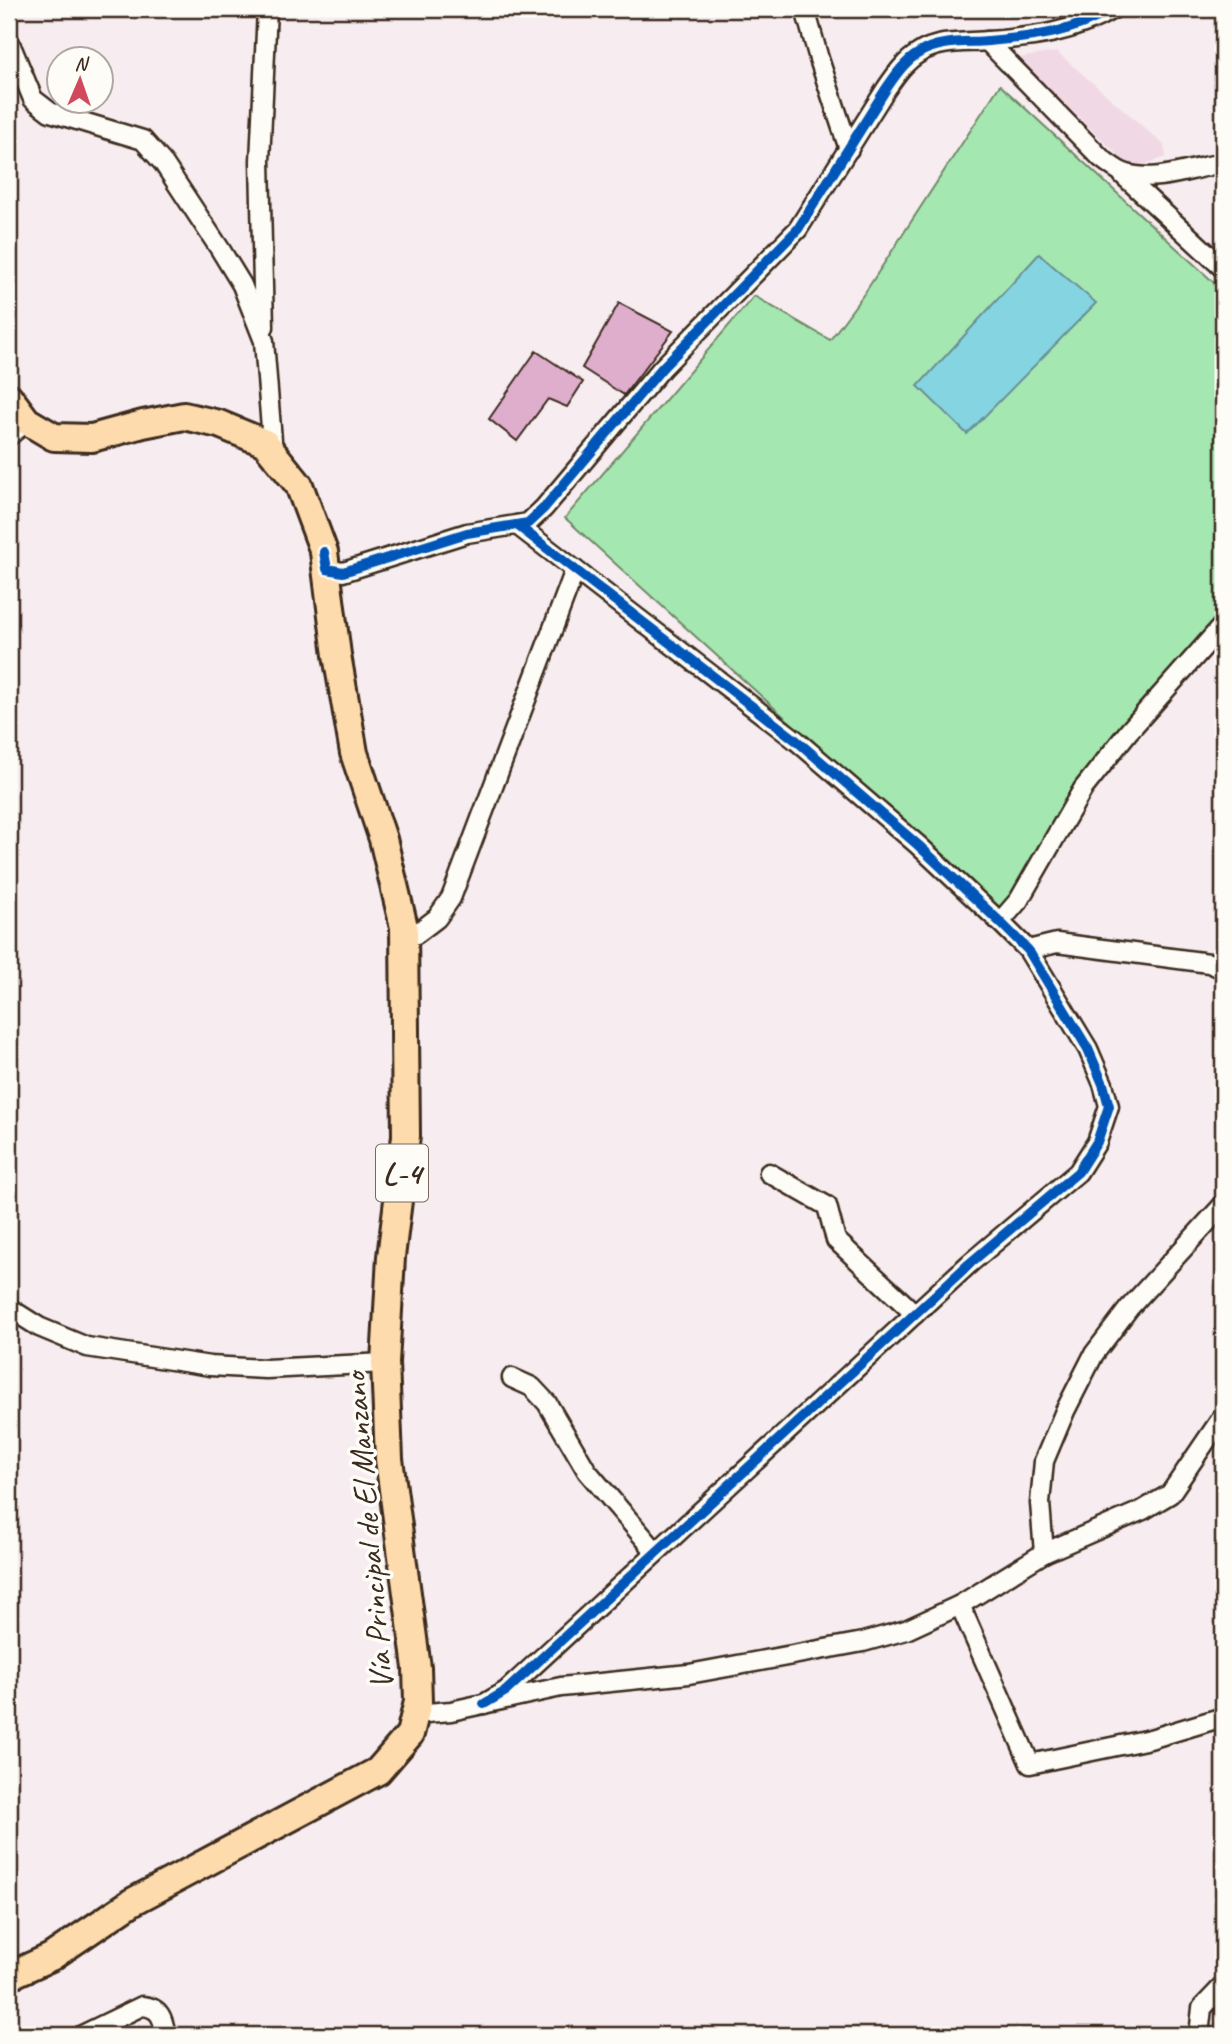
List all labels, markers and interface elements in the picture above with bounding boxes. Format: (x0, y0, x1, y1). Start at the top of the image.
north arrow (46, 46, 116, 116)
text: N (74, 52, 90, 76)
road number: L-4 (376, 1144, 428, 1202)
street label: Vía Principal de El Manzano (333, 1367, 403, 1691)

